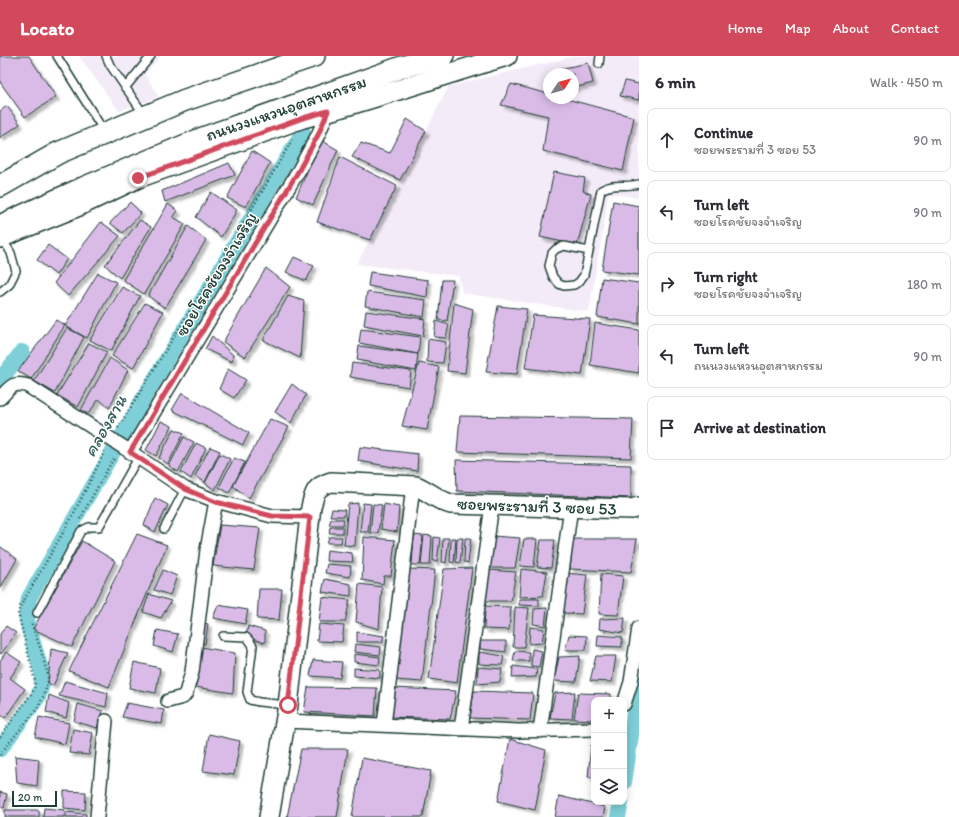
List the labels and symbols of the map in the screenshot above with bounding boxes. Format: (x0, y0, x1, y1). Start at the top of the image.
north arrow (543, 68, 579, 104)
street label: ถนนวงแหวนอุตสาหกรรม (203, 71, 369, 146)
route end (129, 169, 147, 187)
street label: ซอยโรคชัยจงจำเจริญ (171, 208, 261, 340)
water label: คลองสาน (79, 391, 132, 461)
street label: ซอยพระรามที่ 3 ซอย 53 (457, 493, 617, 519)
route start (279, 696, 297, 714)
scale bar (12, 789, 57, 808)

